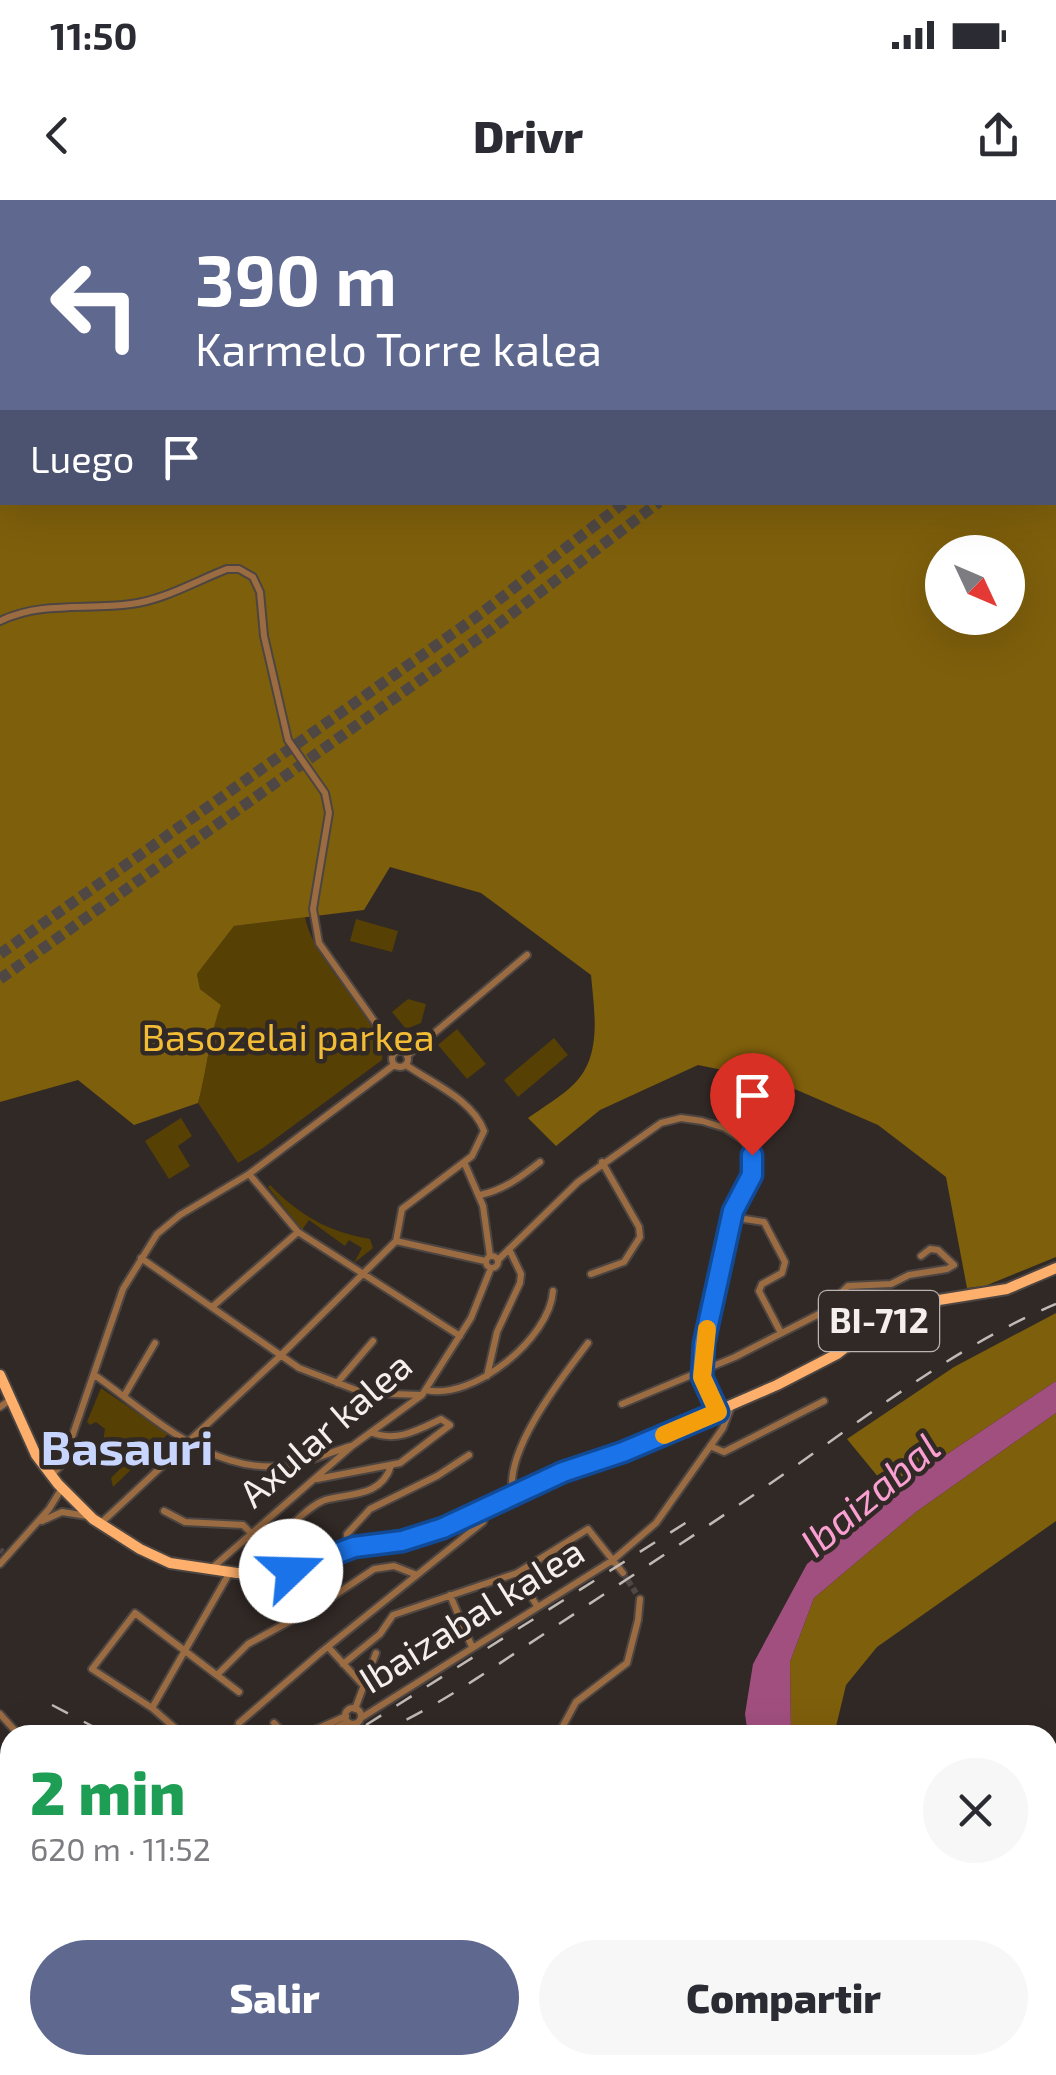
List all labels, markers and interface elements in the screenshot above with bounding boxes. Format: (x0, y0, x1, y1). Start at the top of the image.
text: 11:50 (50, 12, 138, 58)
icon: back (30, 108, 85, 163)
text: Drivr (473, 108, 583, 162)
icon: share (971, 108, 1026, 163)
text: 390 m (195, 236, 397, 320)
icon: left (30, 240, 160, 370)
text: Karmelo Torre kalea (195, 321, 602, 375)
icon: arrive (154, 430, 209, 485)
text: Luego (30, 435, 134, 481)
north arrow (925, 535, 1025, 635)
map controls (925, 535, 1025, 635)
park label: Basozelai parkea (141, 1013, 435, 1059)
pin (710, 1053, 795, 1156)
icon: arrive (725, 1068, 780, 1123)
road number: BI-712 (819, 1291, 939, 1351)
street label: Axular kalea (229, 1341, 420, 1516)
district label: Basauri (40, 1417, 214, 1475)
water label: Ibaizabal (789, 1421, 948, 1565)
position arrow (239, 1519, 343, 1623)
street label: Ibaizabal kalea (350, 1527, 592, 1702)
text: 2 min (30, 1755, 185, 1827)
button: close (923, 1758, 1028, 1863)
text: 620 m · 11:52 (30, 1829, 211, 1867)
button: Salir (30, 1940, 519, 2055)
button: Compartir (539, 1940, 1028, 2055)

